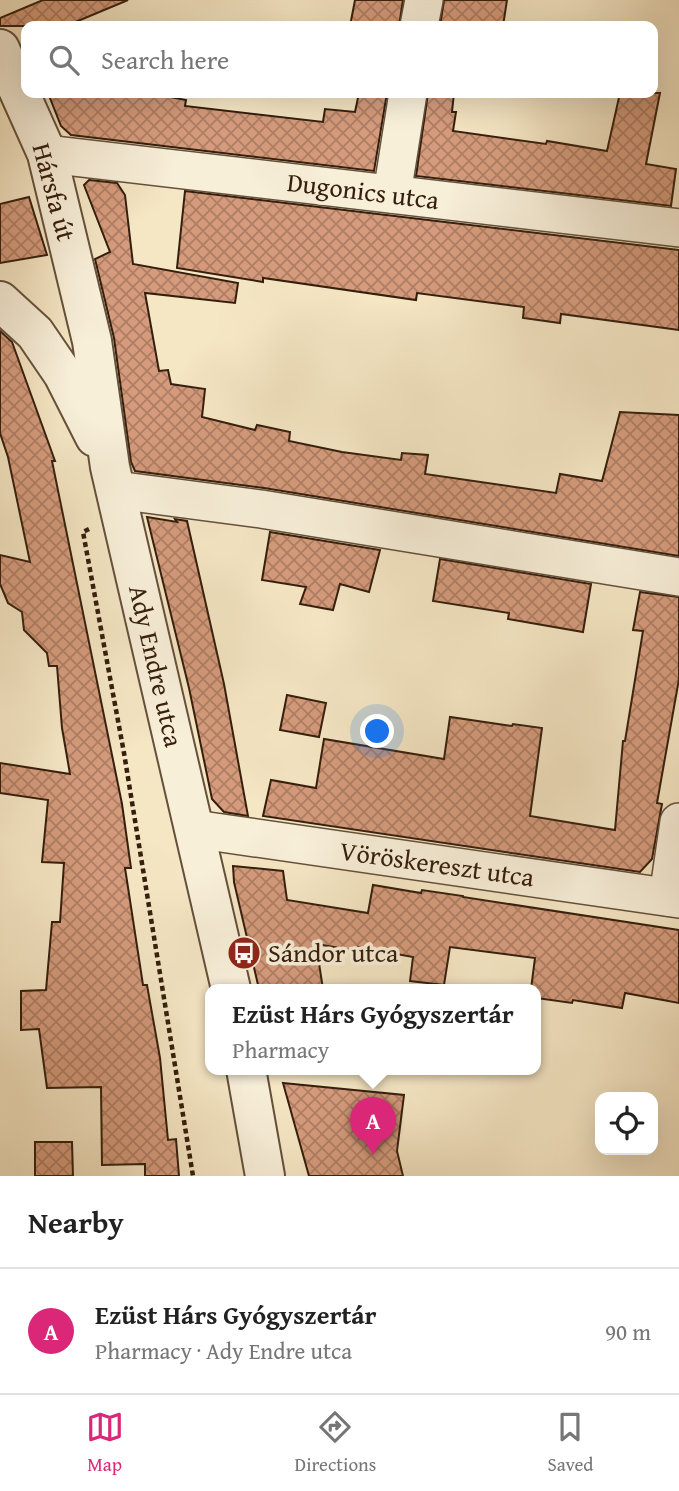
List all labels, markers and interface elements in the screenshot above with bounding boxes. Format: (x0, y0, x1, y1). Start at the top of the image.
search box (21, 21, 658, 98)
text: Search here (101, 40, 229, 79)
icon: search (45, 41, 83, 79)
street label: Hársfa út (23, 138, 86, 245)
street label: Dugonics utca (285, 162, 442, 219)
street label: Ady Endre utca (119, 581, 194, 751)
your location (360, 714, 394, 748)
street label: Vöröskereszt utca (337, 831, 537, 897)
place label: Sándor utca (268, 933, 399, 972)
bus stop icon: Sándor utca (225, 934, 263, 972)
popup (205, 984, 541, 1075)
text: Ezüst Hárs Gyógyszertár (232, 994, 514, 1033)
text: Pharmacy (232, 1033, 329, 1066)
map controls (595, 1092, 658, 1155)
button: locate (595, 1092, 658, 1155)
pin: A (350, 1097, 396, 1155)
text: Nearby (28, 1200, 124, 1244)
text: Ezüst Hárs Gyógyszertár (95, 1295, 377, 1334)
text: A (44, 1315, 58, 1348)
text: 90 m (605, 1315, 651, 1348)
text: Pharmacy · Ady Endre utca (95, 1334, 352, 1367)
tab: Map (86, 1408, 124, 1478)
tab: Directions (295, 1408, 376, 1478)
tab: Saved (547, 1408, 593, 1478)

